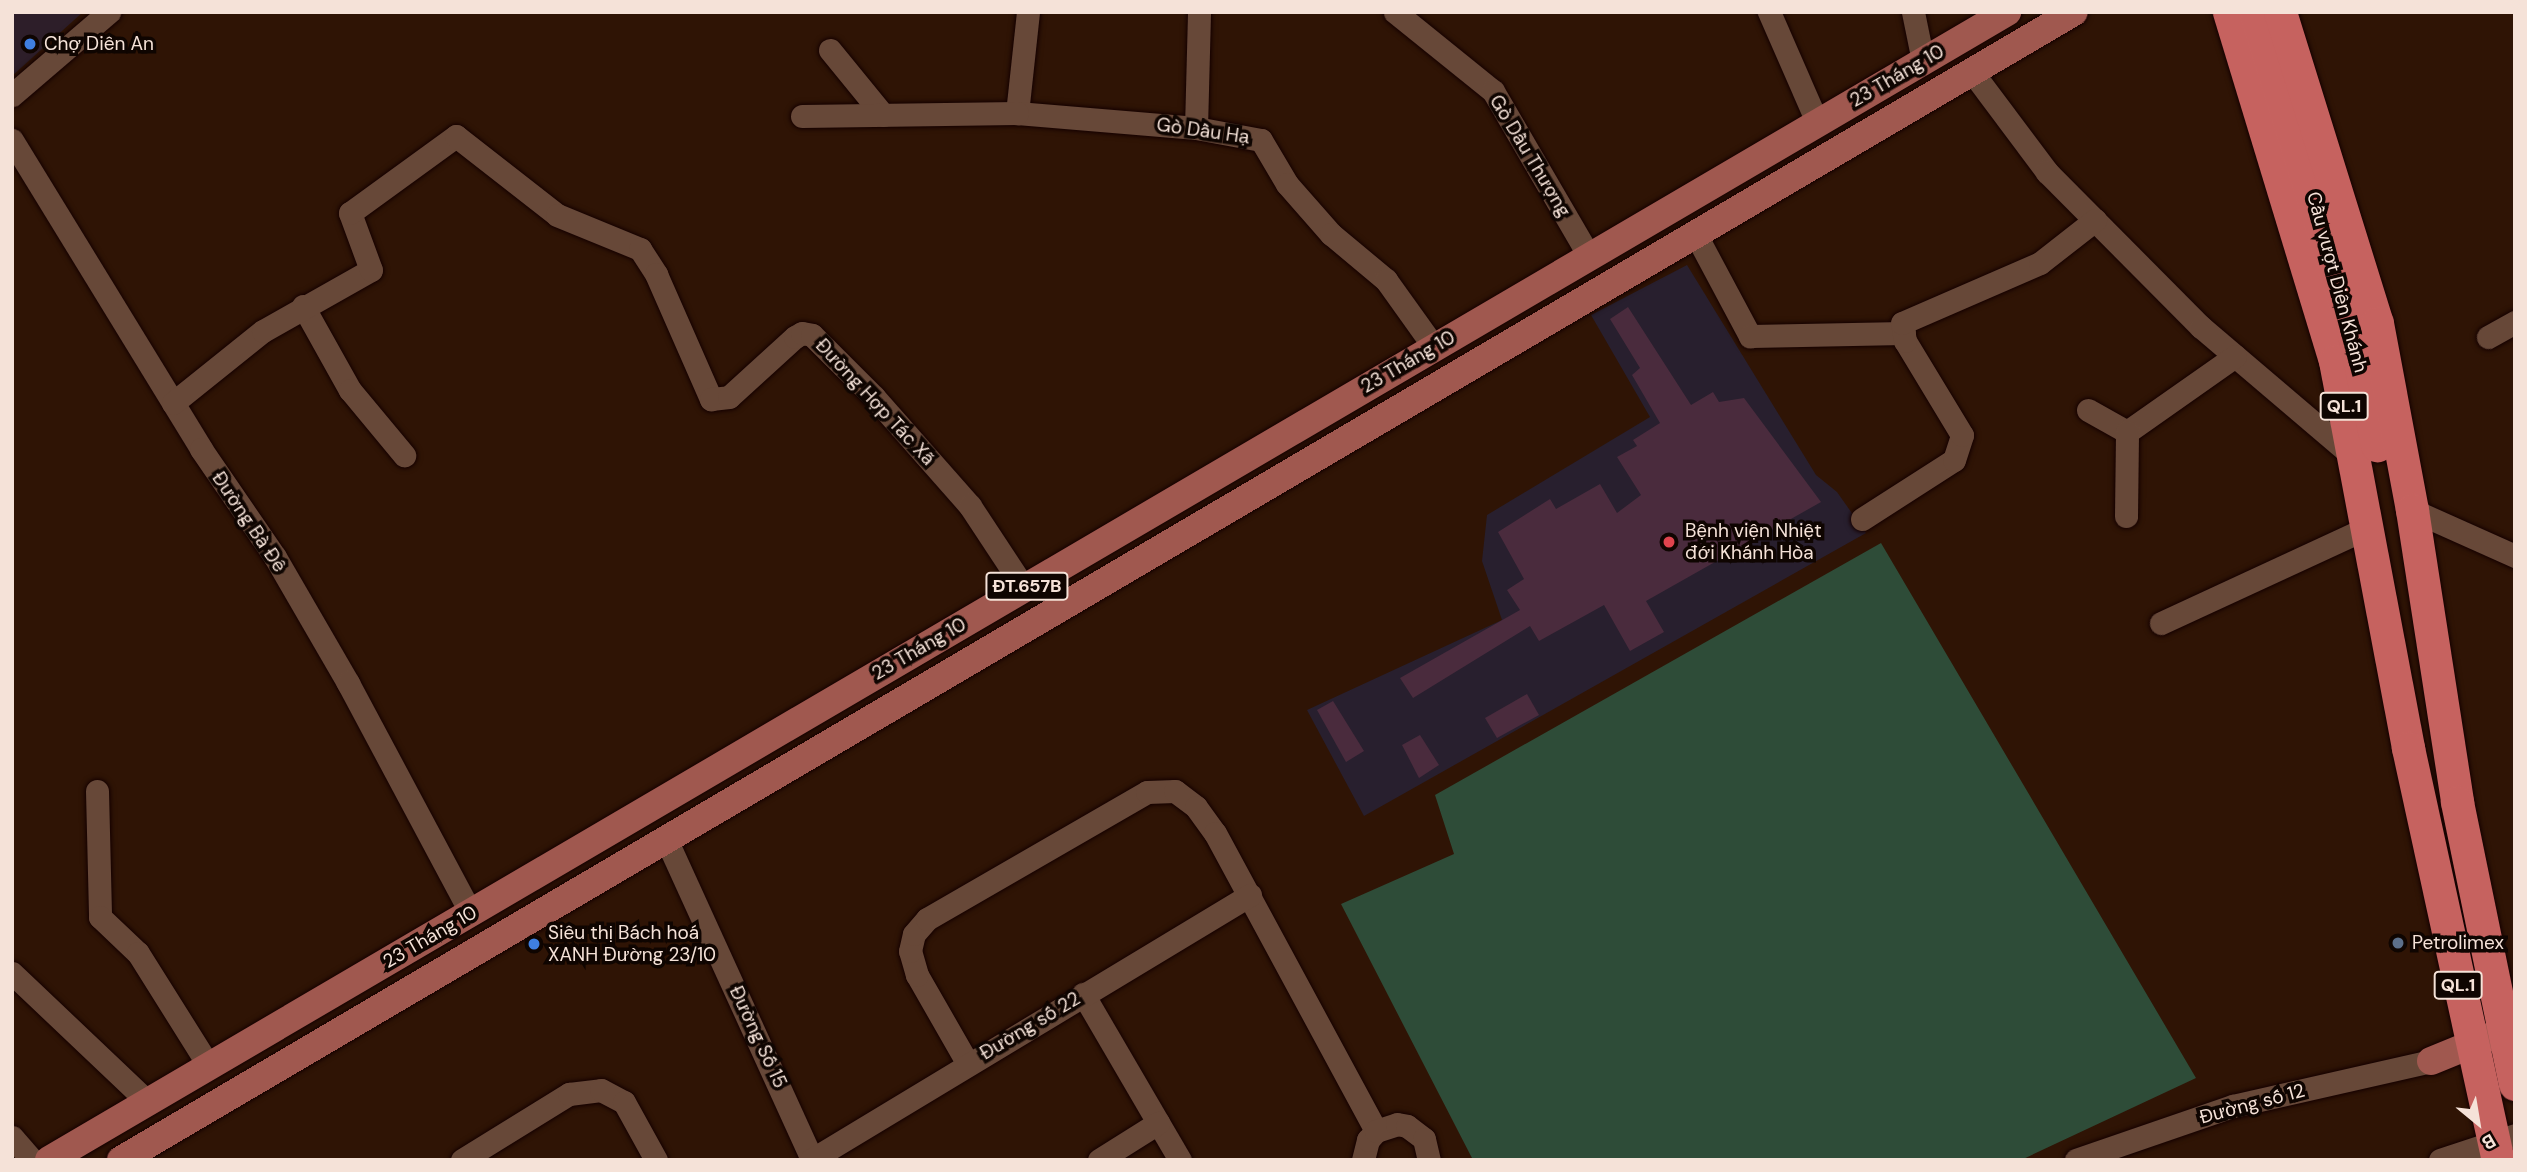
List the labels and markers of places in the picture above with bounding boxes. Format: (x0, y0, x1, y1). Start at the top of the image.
place label: Chợ Diên An (44, 33, 154, 55)
marker: Chợ Diên An (22, 36, 38, 52)
place label: Bệnh viện Nhiệt đới Khánh Hòa (1685, 520, 1822, 564)
marker: Bệnh viện Nhiệt đới Khánh Hòa (1659, 532, 1679, 552)
place label: Siêu thị Bách hoá XANH Đường 23/10 (548, 922, 716, 966)
place label: Petrolimex (2412, 932, 2504, 954)
marker: Petrolimex (2390, 935, 2406, 951)
marker: Siêu thị Bách hoá XANH Đường 23/10 (526, 936, 542, 952)

